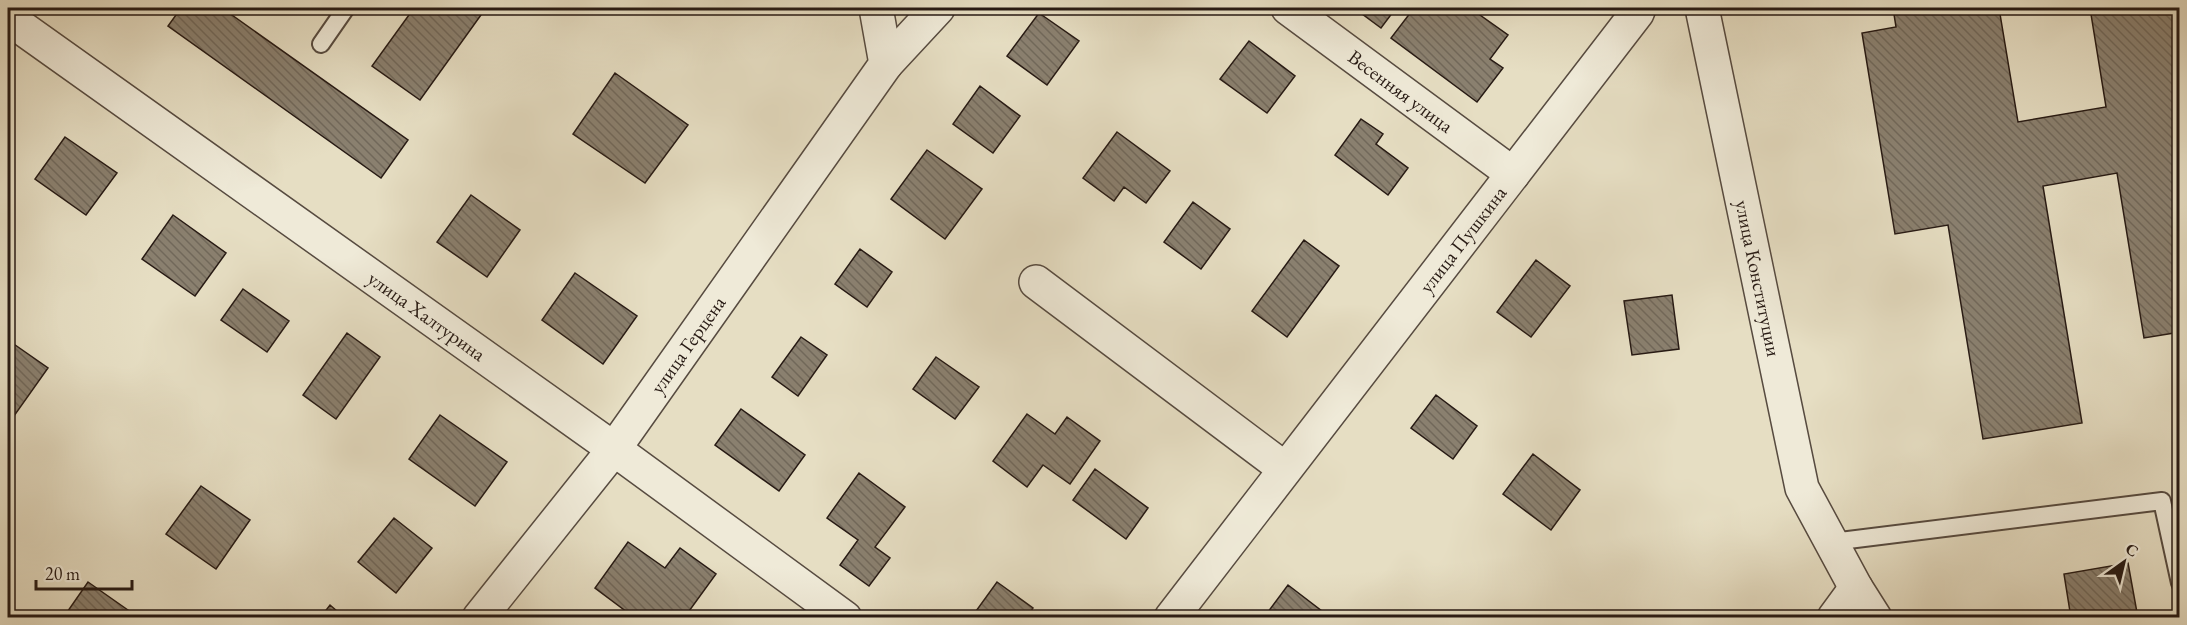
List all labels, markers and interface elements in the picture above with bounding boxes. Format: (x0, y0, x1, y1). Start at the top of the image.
street label: Весенняя улица (1343, 44, 1458, 139)
street label: улица Пушкина (1413, 180, 1512, 298)
street label: улица Конституции (1729, 198, 1787, 359)
street label: улица Халтурина (363, 265, 491, 367)
street label: улица Герцена (644, 291, 731, 399)
north arrow (2094, 532, 2154, 592)
text: С (2122, 538, 2143, 562)
scale bar (36, 553, 132, 591)
text: 20 m (45, 562, 80, 585)

